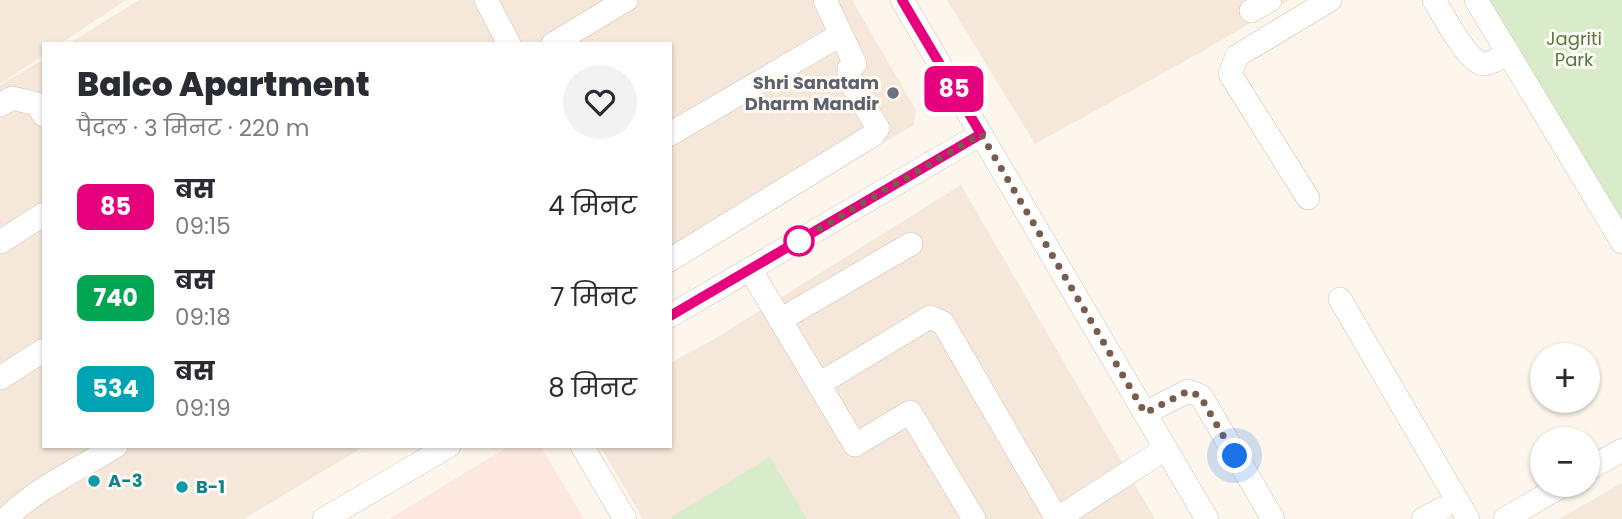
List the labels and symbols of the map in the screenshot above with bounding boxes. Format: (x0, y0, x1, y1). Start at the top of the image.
park label: Jagriti Park (1546, 26, 1602, 72)
line badge: 85 (922, 66, 986, 112)
place label: Shri Sanatam Dharm Mandir (745, 70, 879, 116)
marker: Shri Sanatam Dharm Mandir (885, 85, 901, 101)
unlabelled marker (784, 226, 814, 256)
your location (1217, 438, 1252, 473)
place label: A-3 (108, 468, 143, 493)
marker: A-3 (86, 473, 102, 489)
place label: B-1 (196, 474, 225, 499)
marker: B-1 (174, 479, 190, 495)

